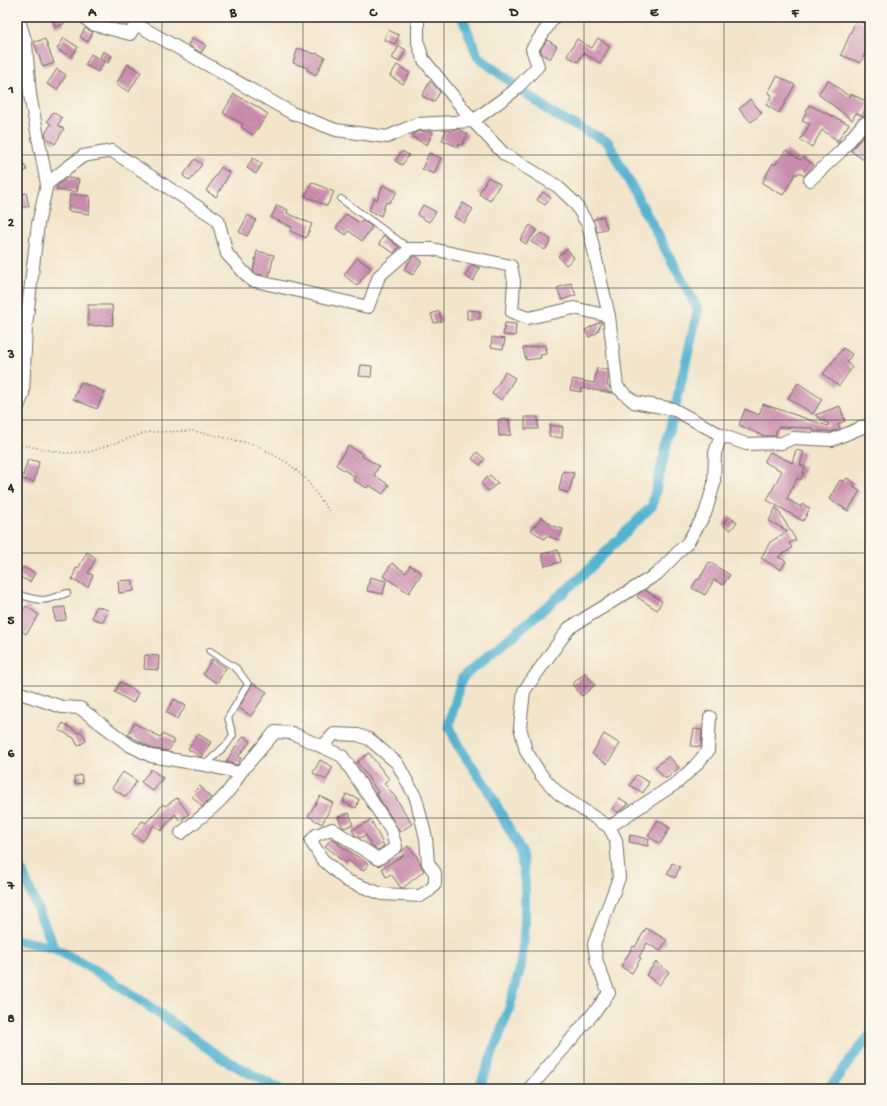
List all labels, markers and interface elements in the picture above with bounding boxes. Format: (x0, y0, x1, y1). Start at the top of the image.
text: A (87, 6, 97, 21)
text: B (229, 6, 238, 21)
text: C (368, 6, 378, 21)
text: D (509, 6, 519, 21)
text: E (650, 6, 659, 21)
text: F (791, 6, 800, 21)
text: 1 (7, 83, 14, 98)
text: 2 (8, 216, 15, 231)
text: 3 (7, 348, 15, 363)
text: 4 (7, 481, 15, 496)
text: 5 (8, 614, 15, 629)
text: 6 (8, 747, 15, 762)
text: 7 (7, 879, 16, 894)
text: 8 (7, 1012, 15, 1027)

